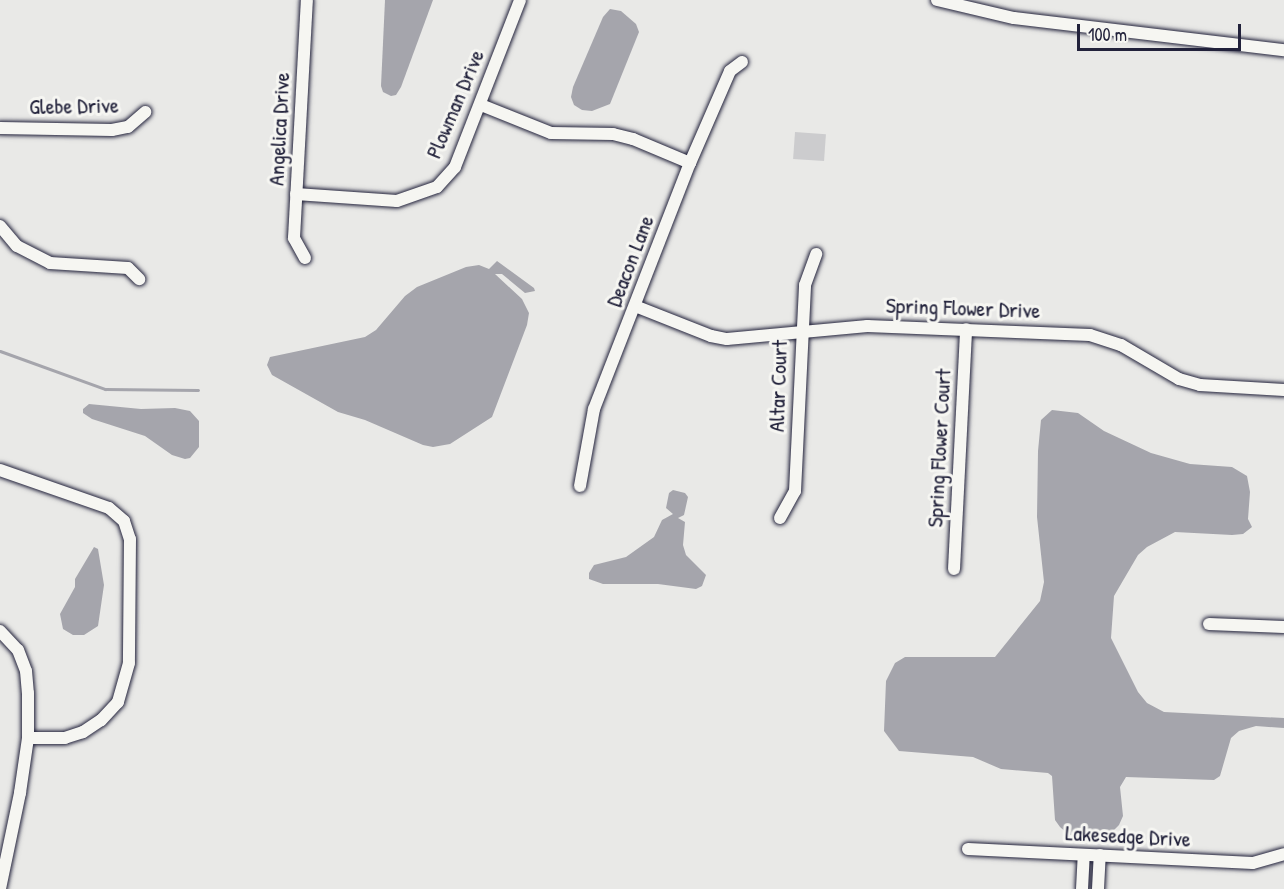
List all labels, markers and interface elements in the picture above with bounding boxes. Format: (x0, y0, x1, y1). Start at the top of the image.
scale bar (1080, 12, 1244, 50)
text: 100 m (1088, 22, 1127, 47)
street label: Plowman Drive (420, 46, 490, 162)
street label: Angelica Drive (263, 72, 295, 186)
street label: Glebe Drive (29, 92, 119, 120)
street label: Deacon Lane (601, 212, 659, 310)
street label: Spring Flower Drive (885, 292, 1041, 324)
street label: Altar Court (763, 340, 793, 432)
street label: Spring Flower Court (922, 368, 956, 528)
street label: Lakesedge Drive (1065, 820, 1191, 852)

